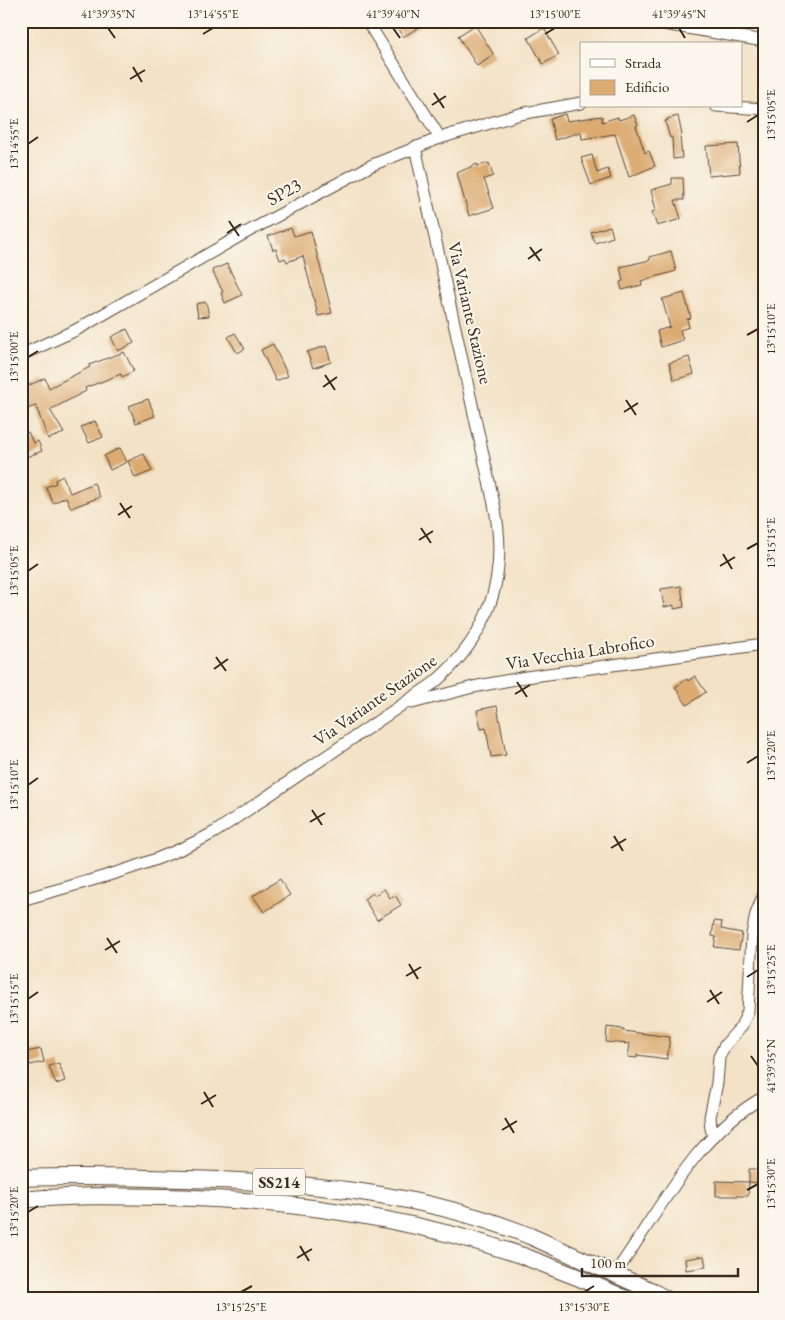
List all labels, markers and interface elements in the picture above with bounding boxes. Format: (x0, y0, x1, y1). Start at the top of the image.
text: 41°39'35"N (81, 6, 135, 22)
text: 13°14'55"E (187, 6, 239, 22)
text: 41°39'40"N (366, 6, 420, 22)
text: 13°15'00"E (529, 6, 581, 22)
text: 41°39'45"N (652, 6, 706, 22)
legend (580, 42, 742, 108)
text: Strada (625, 53, 661, 72)
text: Edificio (625, 77, 669, 96)
text: 13°15'05"E (763, 89, 779, 141)
text: 13°14'55"E (6, 118, 22, 170)
street label: SP23 (263, 173, 305, 210)
street label: Via Variante Stazione (443, 240, 498, 386)
text: 13°15'10"E (763, 303, 779, 355)
text: 13°15'00"E (6, 331, 22, 383)
text: 13°15'15"E (763, 517, 779, 569)
text: 13°15'05"E (6, 545, 22, 597)
street label: Via Vecchia Labrofico (504, 628, 656, 675)
street label: Via Variante Stazione (309, 649, 441, 751)
text: 13°15'20"E (763, 730, 779, 782)
text: 13°15'10"E (6, 759, 22, 811)
text: 13°15'25"E (763, 944, 779, 996)
text: 13°15'15"E (6, 973, 22, 1025)
text: 41°39'35"N (763, 1039, 779, 1093)
text: 13°15'30"E (763, 1158, 779, 1210)
road number: SS214 (253, 1168, 305, 1196)
text: 13°15'20"E (6, 1186, 22, 1238)
scale bar (582, 1245, 739, 1277)
text: 100 m (590, 1253, 627, 1272)
text: 13°15'25"E (215, 1299, 267, 1315)
text: 13°15'30"E (558, 1299, 610, 1315)

